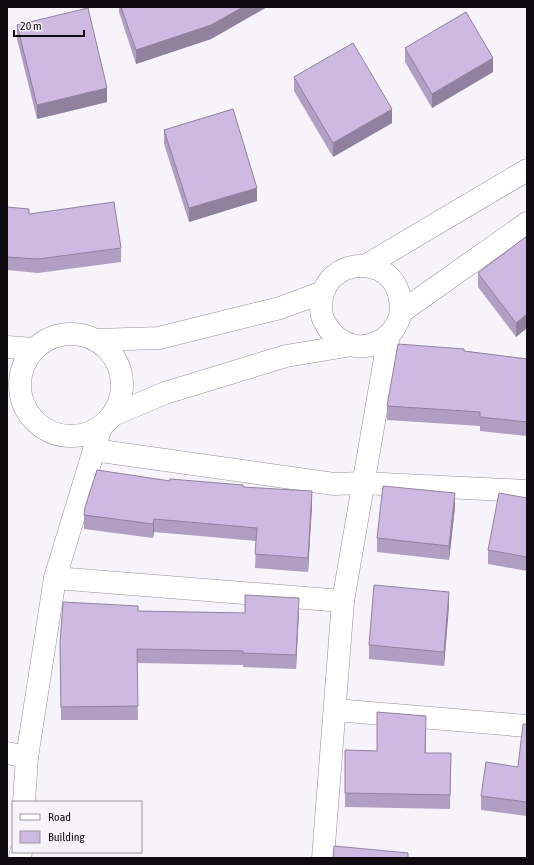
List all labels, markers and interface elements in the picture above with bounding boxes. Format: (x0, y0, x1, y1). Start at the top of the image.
scale bar (14, 12, 84, 38)
text: 20 m (20, 19, 42, 33)
legend (12, 801, 142, 853)
text: Road (48, 810, 71, 824)
text: Building (48, 830, 86, 844)

